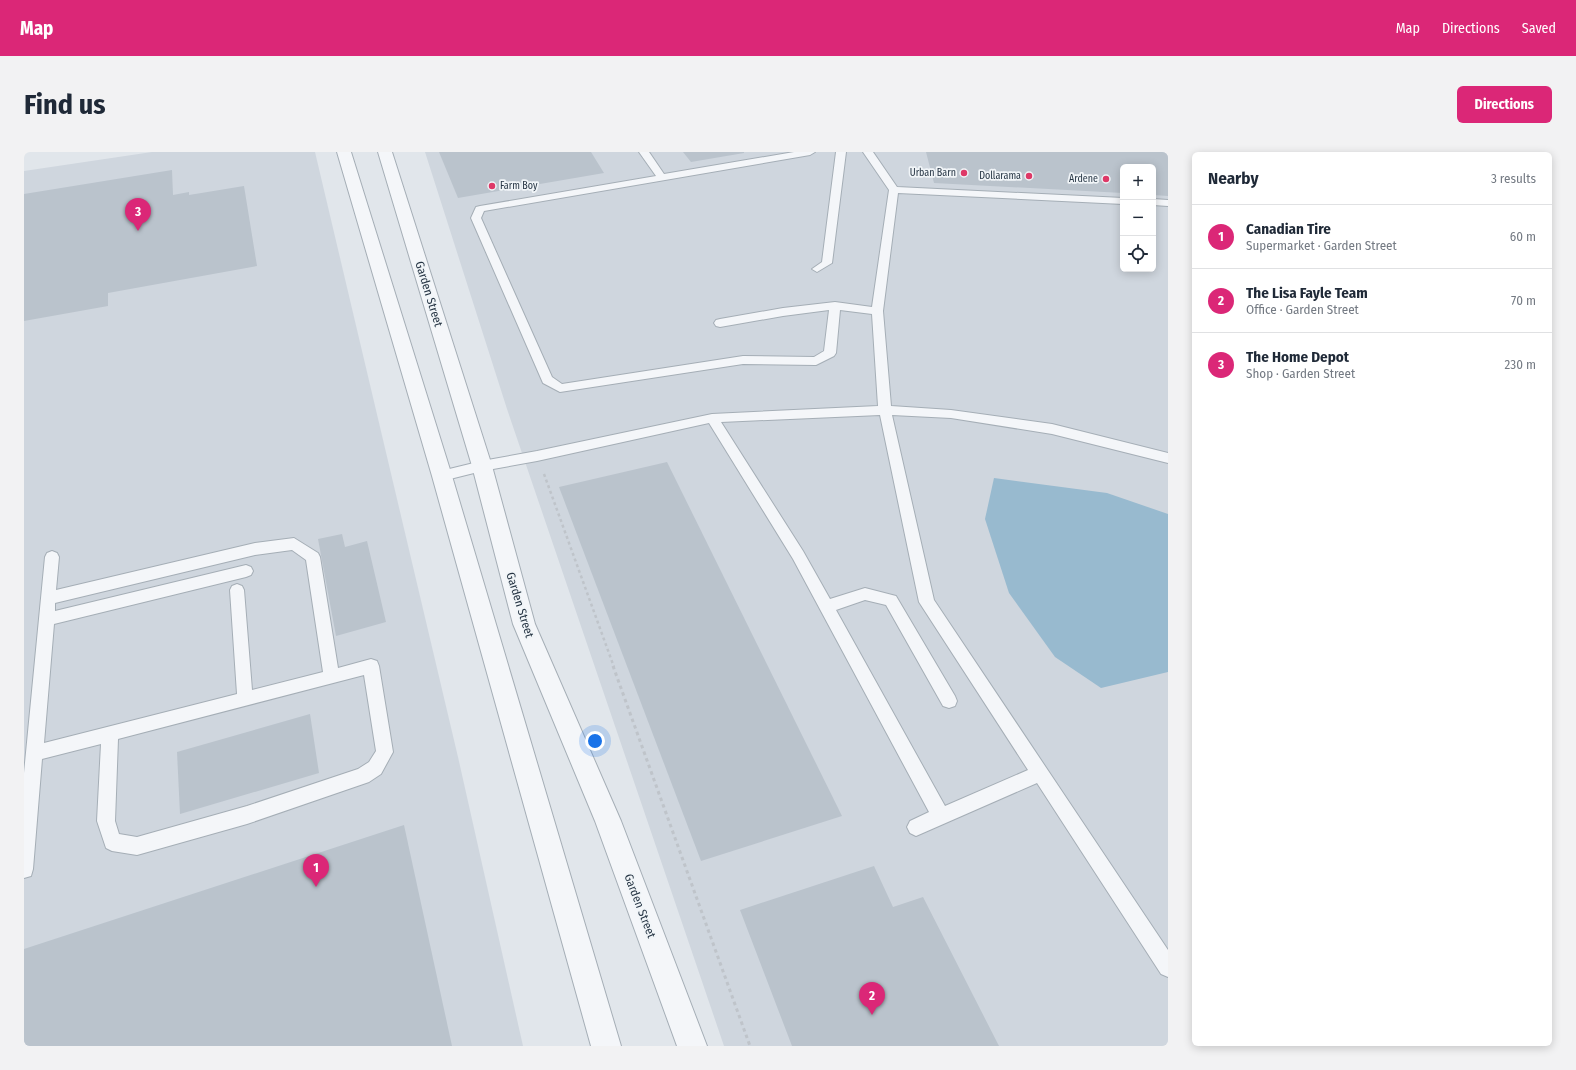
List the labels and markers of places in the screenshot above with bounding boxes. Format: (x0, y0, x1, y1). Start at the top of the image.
place label: Urban Barn (910, 167, 956, 179)
marker: Urban Barn (959, 168, 969, 178)
place label: Dollarama (979, 170, 1021, 182)
marker: Dollarama (1024, 171, 1034, 181)
place label: Ardene (1069, 173, 1098, 185)
marker: Ardene (1101, 174, 1111, 184)
place label: Farm Boy (500, 180, 538, 192)
marker: Farm Boy (487, 181, 497, 191)
pin: 3 (125, 198, 151, 231)
pin: 1 (303, 854, 329, 887)
pin: 2 (859, 982, 885, 1015)

